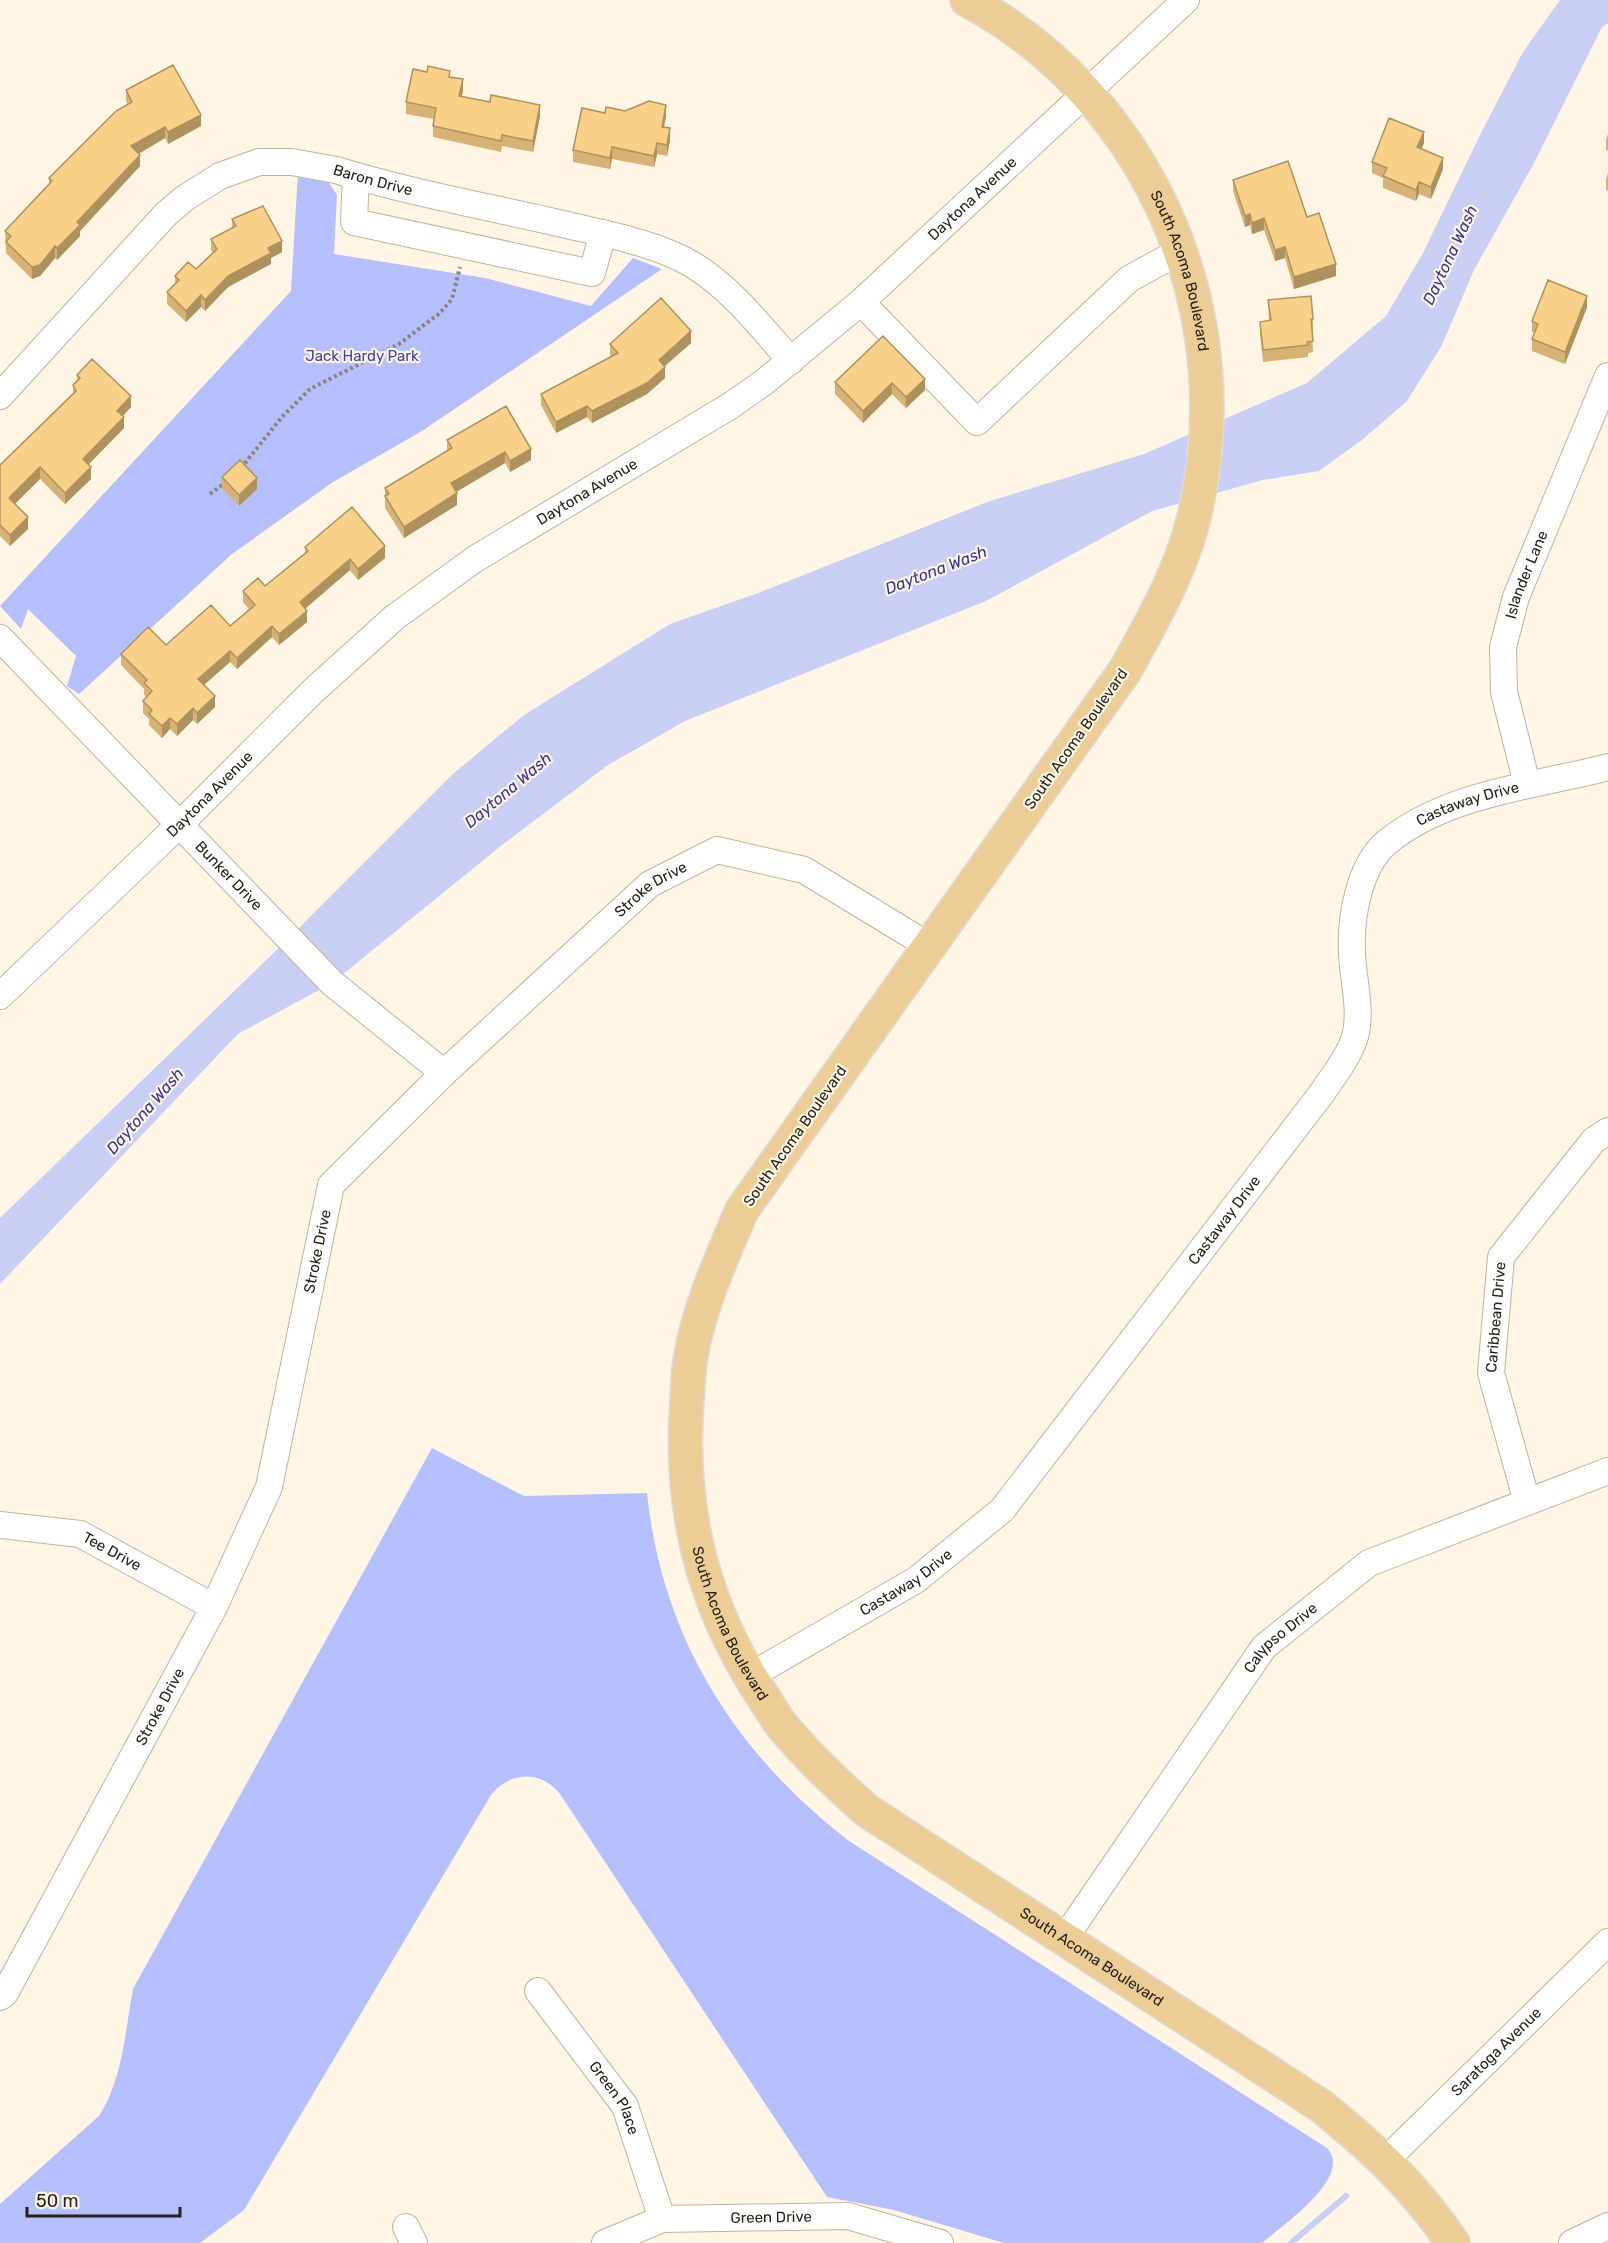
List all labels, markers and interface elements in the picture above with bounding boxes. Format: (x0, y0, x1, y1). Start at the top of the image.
street label: Daytona Avenue (924, 153, 1020, 244)
street label: Baron Drive (331, 161, 414, 199)
street label: South Acoma Boulevard (1147, 188, 1212, 352)
water label: Daytona Wash (1419, 202, 1481, 308)
park label: Jack Hardy Park (305, 347, 419, 365)
street label: Daytona Avenue (533, 455, 641, 529)
street label: Islander Lane (1502, 528, 1552, 621)
water label: Daytona Wash (882, 542, 990, 598)
street label: South Acoma Boulevard (1021, 665, 1131, 813)
street label: Daytona Avenue (163, 747, 257, 841)
water label: Daytona Wash (461, 748, 555, 832)
street label: Castaway Drive (1413, 778, 1521, 830)
street label: Bunker Drive (191, 837, 266, 914)
street label: Stroke Drive (611, 858, 690, 921)
street label: South Acoma Boulevard (740, 1062, 850, 1210)
water label: Daytona Wash (103, 1064, 187, 1158)
street label: Castaway Drive (1185, 1172, 1264, 1268)
street label: Stroke Drive (300, 1208, 335, 1295)
street label: Caribbean Drive (1482, 1261, 1510, 1373)
street label: Tee Drive (80, 1528, 144, 1575)
street label: South Acoma Boulevard (688, 1544, 772, 1704)
street label: Castaway Drive (856, 1545, 956, 1620)
street label: Calypso Drive (1240, 1599, 1321, 1676)
street label: Stroke Drive (132, 1665, 188, 1748)
street label: South Acoma Boulevard (1017, 1904, 1167, 2010)
street label: Saratoga Avenue (1448, 2004, 1545, 2100)
street label: Green Place (585, 2057, 643, 2137)
scale bar (27, 2180, 180, 2218)
text: 50 m (36, 2190, 79, 2212)
street label: Green Drive (730, 2208, 812, 2227)

